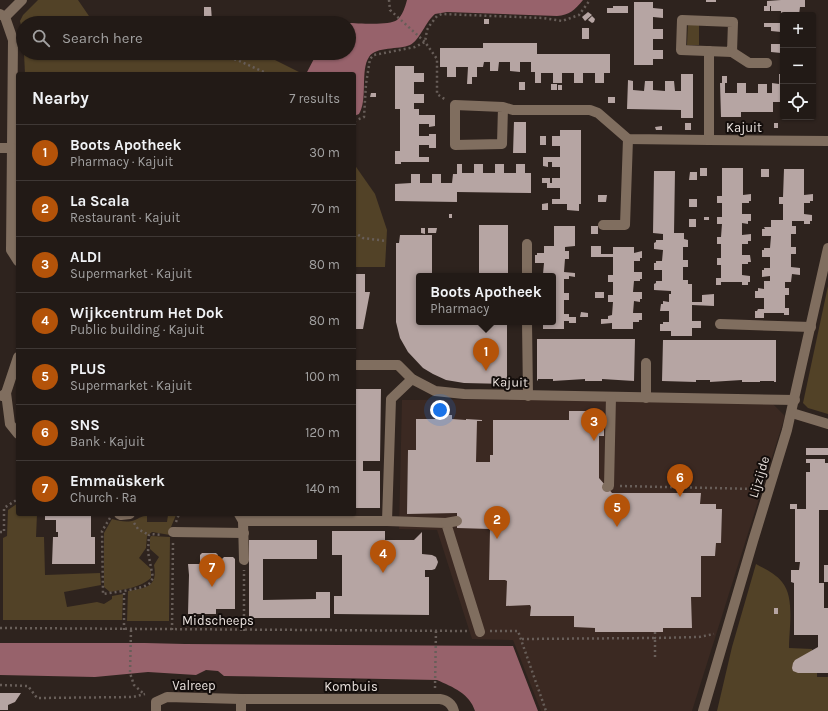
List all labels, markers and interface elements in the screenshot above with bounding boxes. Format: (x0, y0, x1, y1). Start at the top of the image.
map controls (780, 12, 816, 120)
button: + (780, 12, 816, 48)
search box (16, 16, 356, 60)
icon: search (30, 27, 52, 49)
text: Search here (62, 29, 143, 47)
button: − (780, 48, 816, 84)
button: locate (780, 84, 816, 120)
text: Nearby (32, 88, 89, 108)
text: 7 results (289, 91, 340, 106)
street label: Kajuit (726, 120, 762, 135)
text: Boots Apotheek (70, 136, 181, 154)
text: 1 (43, 145, 47, 160)
text: 30 m (309, 145, 340, 160)
text: Pharmacy · Kajuit (70, 154, 173, 169)
text: La Scala (70, 192, 130, 210)
text: 2 (41, 201, 49, 216)
text: 70 m (311, 201, 340, 216)
text: Restaurant · Kajuit (70, 210, 180, 225)
text: ALDI (70, 248, 102, 266)
text: 3 (41, 257, 49, 272)
text: 80 m (309, 257, 340, 272)
text: Supermarket · Kajuit (70, 266, 192, 281)
popup (416, 273, 556, 325)
text: Boots Apotheek (430, 283, 542, 301)
text: Pharmacy (430, 301, 489, 316)
text: Wijkcentrum Het Dok (70, 304, 223, 322)
text: 4 (41, 313, 49, 328)
text: 80 m (309, 313, 340, 328)
text: Public building · Kajuit (70, 322, 204, 337)
pin: 1 (473, 338, 499, 371)
text: PLUS (70, 360, 106, 378)
text: 5 (41, 369, 49, 384)
text: 100 m (305, 369, 340, 384)
street label: Kajuit (492, 374, 528, 390)
text: Supermarket · Kajuit (70, 378, 192, 393)
your location (430, 400, 450, 420)
pin: 3 (581, 408, 607, 441)
text: SNS (70, 416, 100, 434)
text: 6 (41, 425, 49, 440)
text: 120 m (305, 425, 340, 440)
text: Bank · Kajuit (70, 434, 145, 449)
street label: Lijzijde (746, 454, 772, 500)
pin: 6 (667, 464, 693, 497)
text: Emmaüskerk (70, 472, 165, 490)
text: 7 (42, 481, 48, 496)
text: 140 m (305, 481, 340, 496)
text: Church · Ra (70, 490, 137, 505)
pin: 5 (604, 494, 630, 527)
pin: 2 (484, 506, 510, 539)
pin: 4 (370, 540, 396, 573)
pin: 7 (199, 554, 225, 587)
street label: Midscheeps (182, 613, 254, 628)
street label: Valreep (172, 678, 216, 693)
street label: Kombuis (324, 679, 378, 694)

